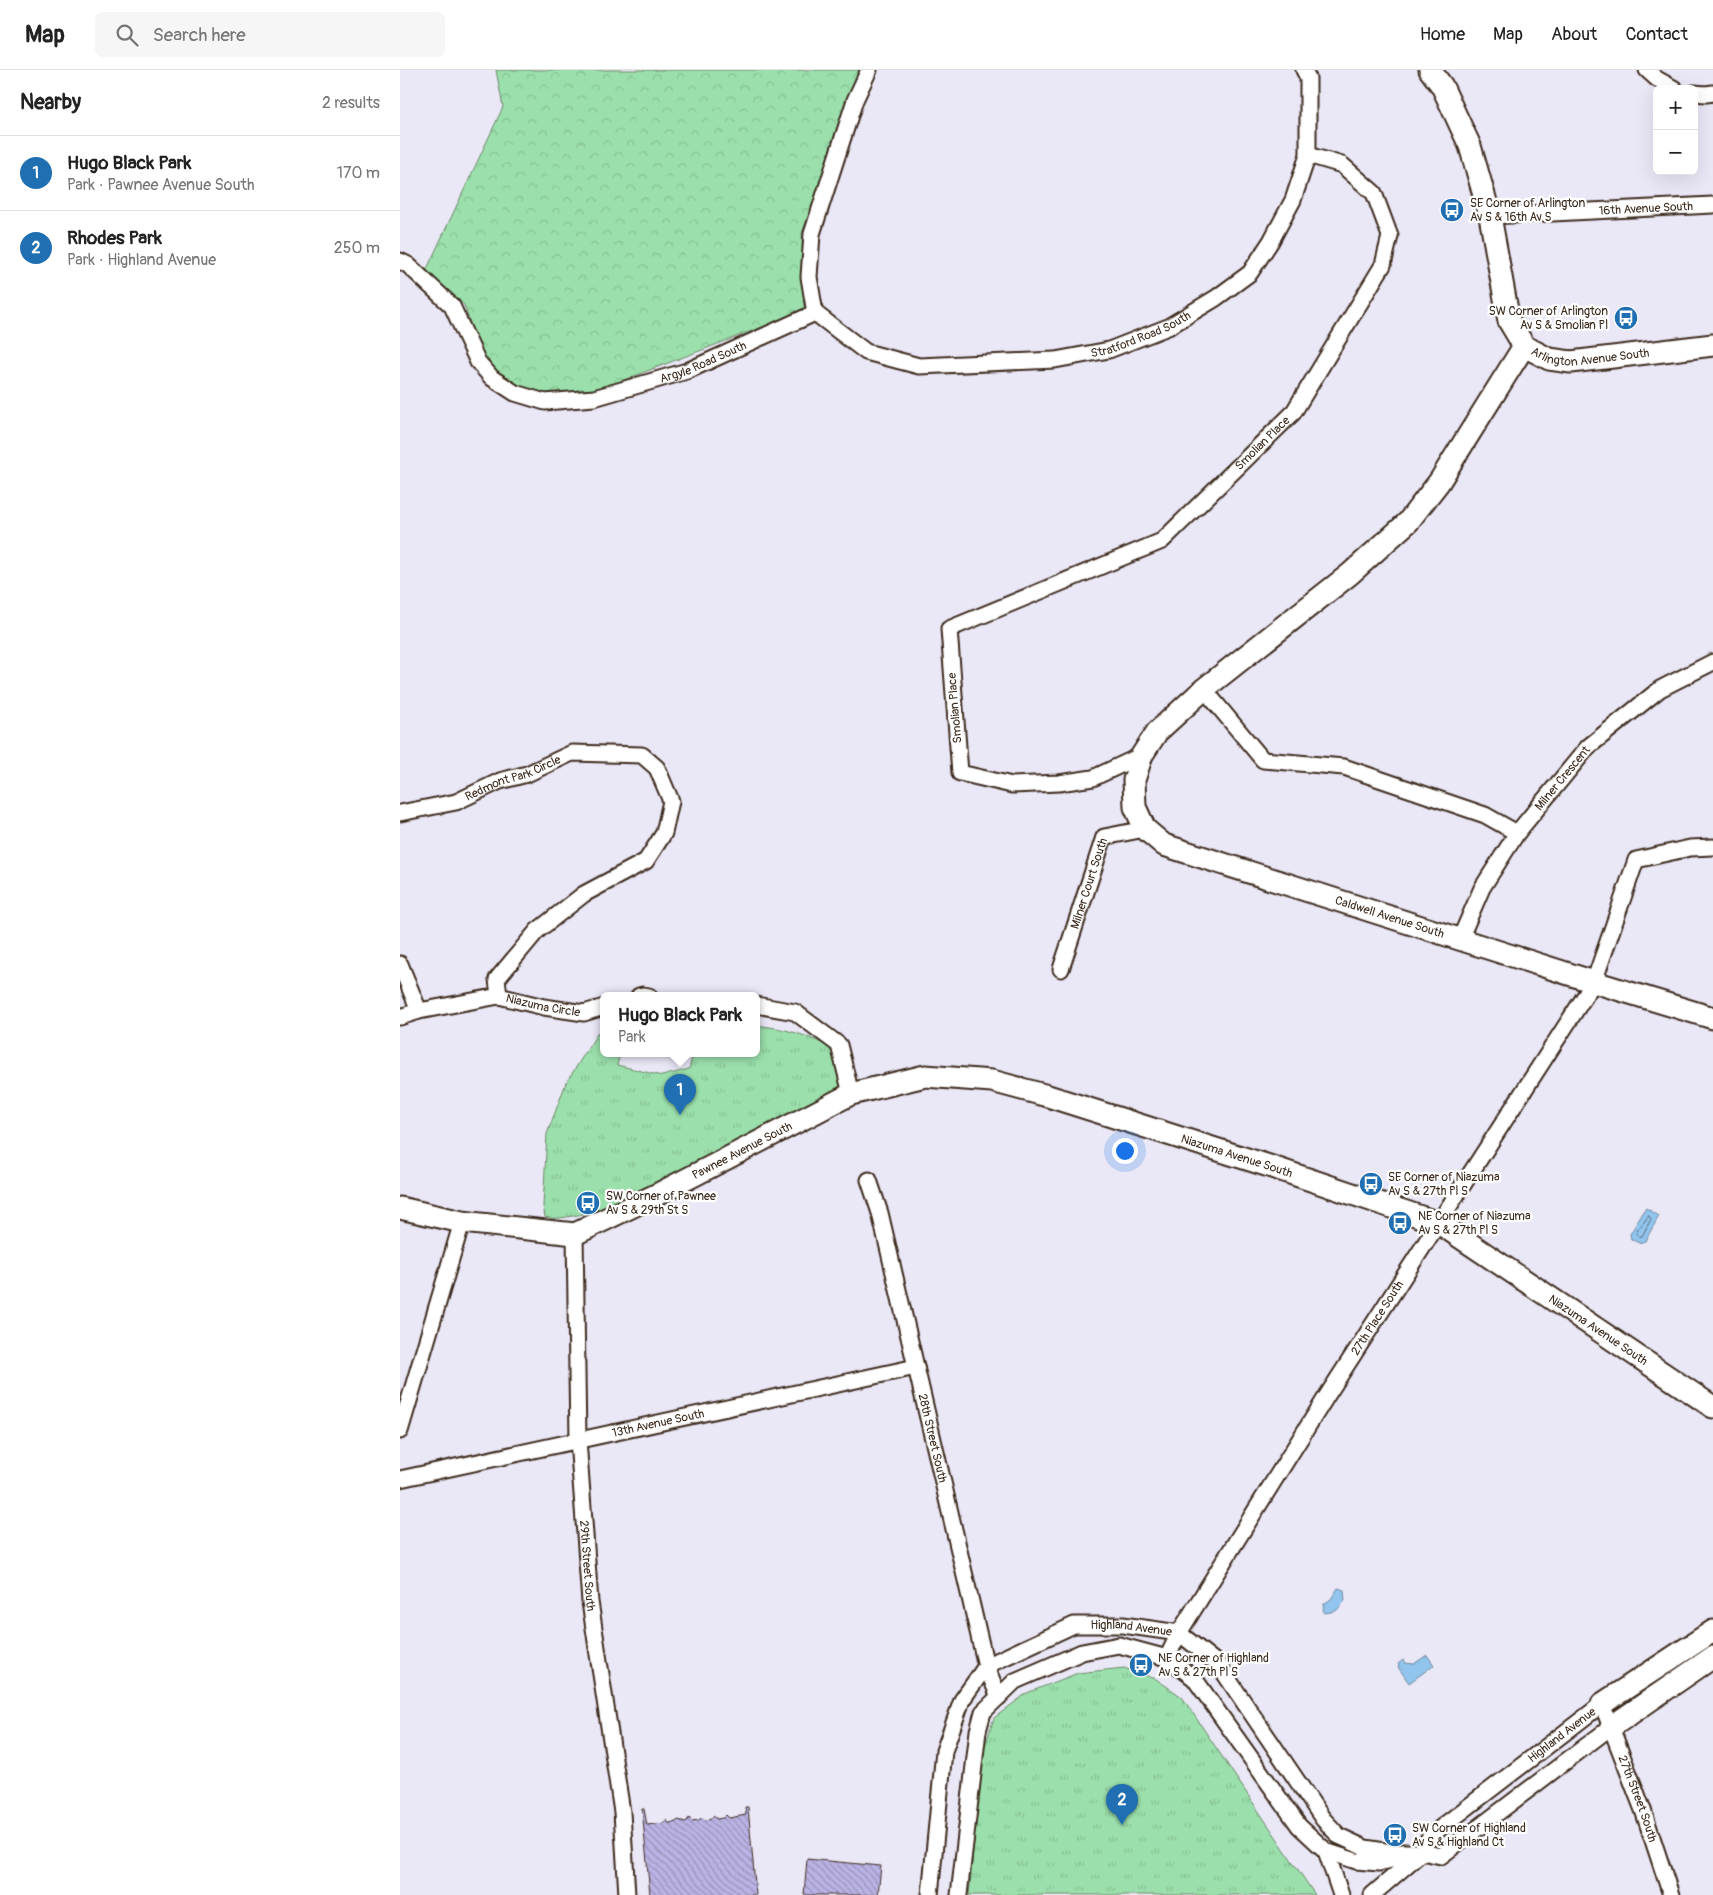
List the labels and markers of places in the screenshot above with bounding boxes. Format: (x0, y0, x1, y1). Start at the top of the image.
place label: SE Corner of Arlington Av S & 16th Av S (1470, 196, 1585, 225)
bus stop icon: SE Corner of Arlington Av S & 16th Av S (1439, 197, 1465, 223)
place label: SW Corner of Arlington Av S & Smolian Pl (1489, 304, 1608, 333)
bus stop icon: SW Corner of Arlington Av S & Smolian Pl (1613, 305, 1639, 331)
pin: 1 (664, 1074, 696, 1115)
place label: SE Corner of Niazuma Av S & 27th Pl S (1388, 1170, 1500, 1199)
bus stop icon: SE Corner of Niazuma Av S & 27th Pl S (1358, 1171, 1384, 1197)
place label: SW Corner of Pawnee Av S & 29th St S (606, 1189, 716, 1218)
bus stop icon: SW Corner of Pawnee Av S & 29th St S (575, 1190, 601, 1216)
place label: NE Corner of Niazuma Av S & 27th Pl S (1418, 1209, 1531, 1238)
bus stop icon: NE Corner of Niazuma Av S & 27th Pl S (1387, 1210, 1413, 1236)
place label: NE Corner of Highland Av S & 27th Pl S (1158, 1651, 1269, 1680)
bus stop icon: NE Corner of Highland Av S & 27th Pl S (1128, 1652, 1154, 1678)
pin: 2 (1106, 1784, 1138, 1825)
place label: SW Corner of Highland Av S & Highland Ct (1412, 1821, 1526, 1850)
bus stop icon: SW Corner of Highland Av S & Highland Ct (1382, 1822, 1408, 1848)

